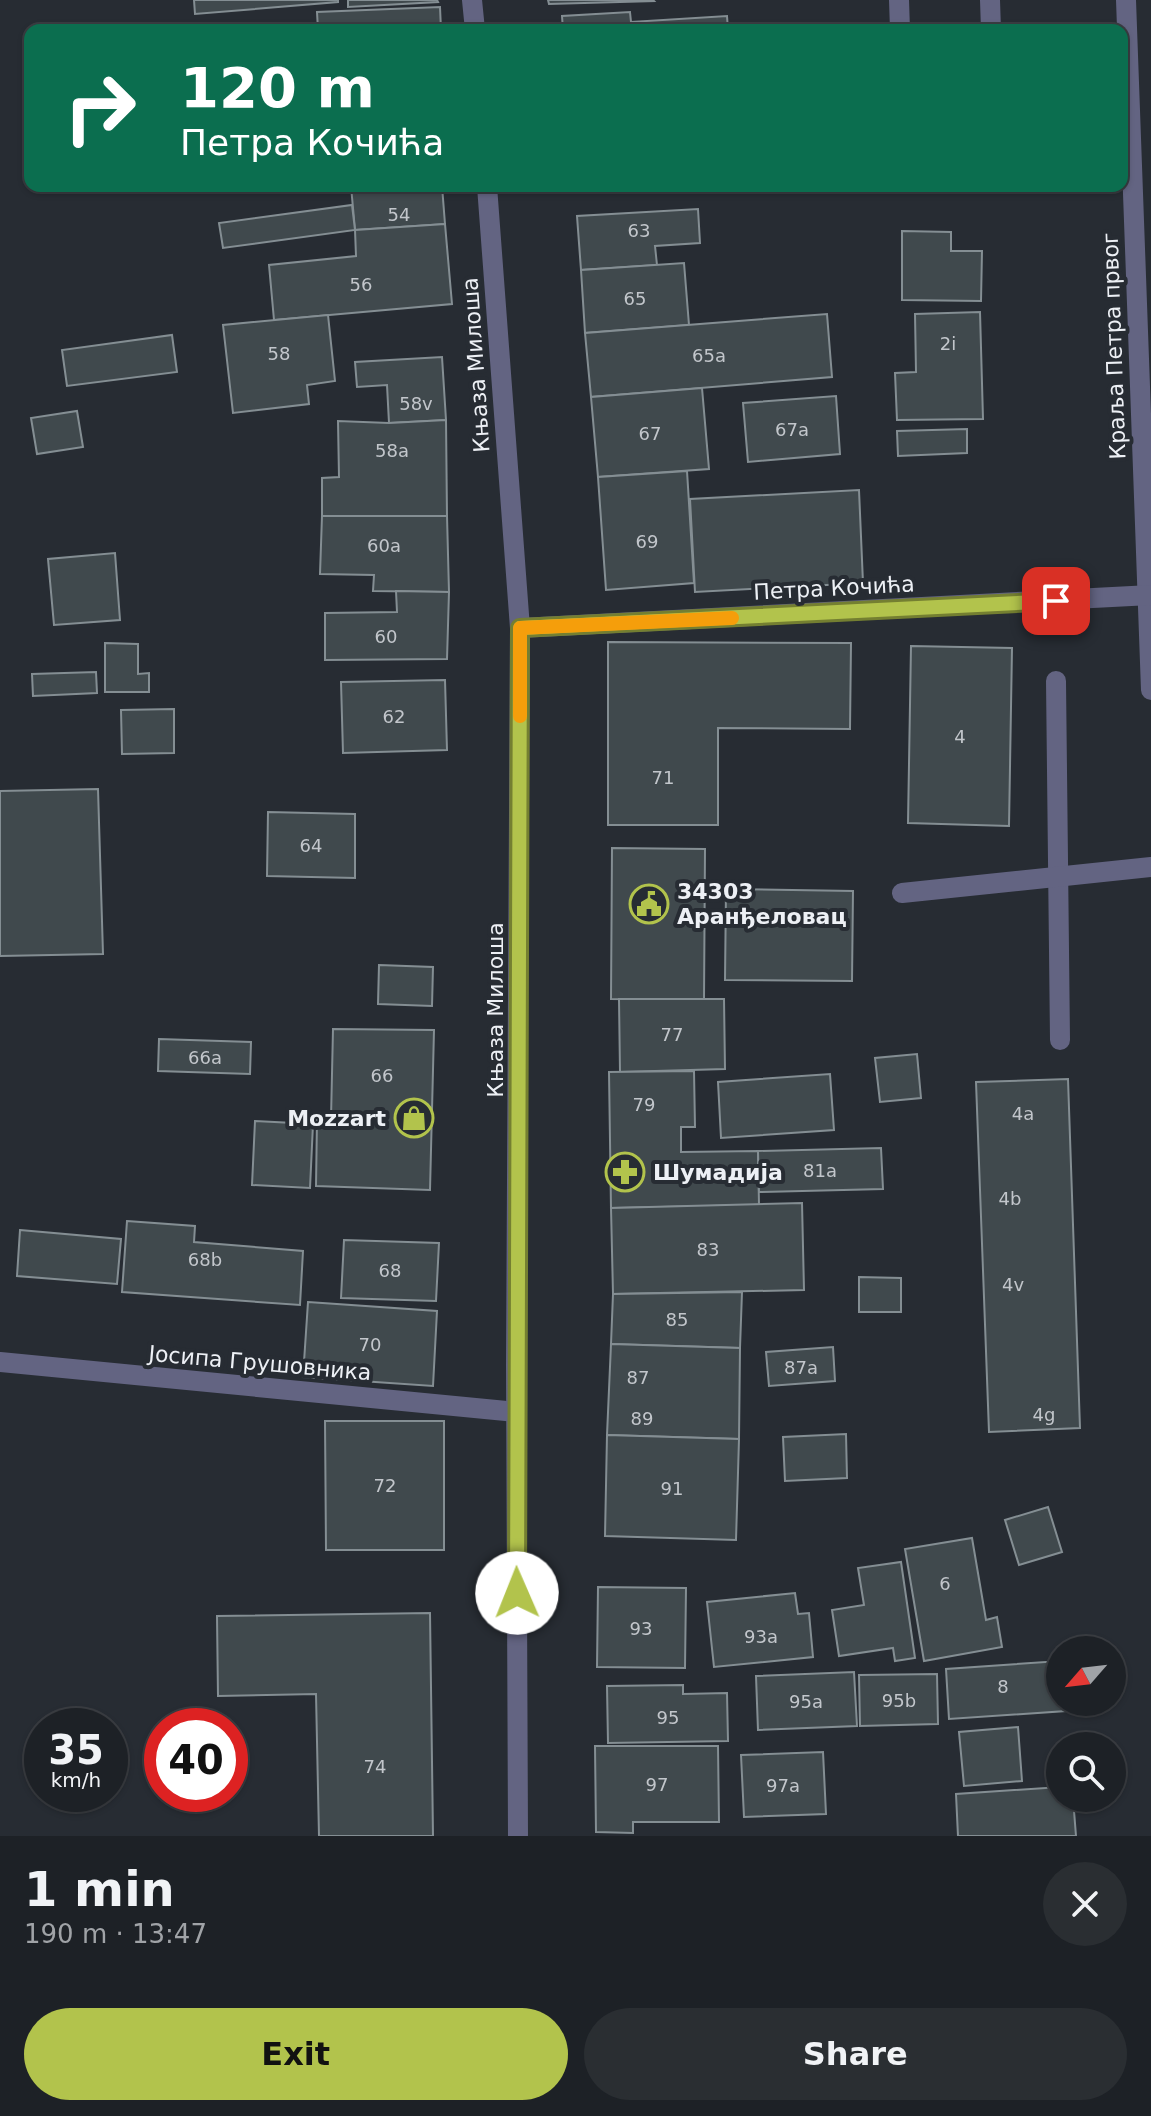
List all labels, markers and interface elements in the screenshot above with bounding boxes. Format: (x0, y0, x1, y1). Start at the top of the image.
text: 120 m (180, 55, 375, 120)
icon: right (48, 56, 152, 160)
text: Петра Кочића (180, 122, 444, 163)
house number: 54 (388, 204, 410, 225)
house number: 63 (628, 220, 650, 241)
street label: Краља Петра првог (1098, 232, 1130, 460)
house number: 56 (350, 274, 372, 295)
street label: Књаза Милоша (457, 277, 495, 453)
house number: 65 (624, 288, 646, 309)
house number: 2i (940, 333, 956, 354)
house number: 58 (268, 343, 290, 364)
house number: 65a (692, 345, 726, 366)
house number: 58v (399, 393, 433, 414)
house number: 67a (775, 419, 809, 440)
house number: 67 (639, 423, 661, 444)
house number: 58a (375, 440, 409, 461)
house number: 69 (636, 531, 658, 552)
house number: 60a (367, 535, 401, 556)
pin (1022, 567, 1090, 635)
street label: Петра Кочића (753, 571, 915, 605)
icon: arrive (1034, 579, 1078, 623)
house number: 60 (375, 626, 397, 647)
house number: 62 (383, 706, 405, 727)
house number: 4 (954, 726, 966, 747)
house number: 71 (652, 767, 674, 788)
house number: 64 (300, 835, 322, 856)
place label: 34303 Аранђеловац (677, 879, 847, 929)
public building icon: 34303 Аранђеловац (628, 883, 670, 925)
street label: Књаза Милоша (483, 922, 508, 1098)
house number: 77 (661, 1024, 683, 1045)
house number: 66a (188, 1047, 222, 1068)
house number: 66 (371, 1065, 393, 1086)
house number: 79 (633, 1094, 655, 1115)
shop icon: Mozzart (393, 1097, 435, 1139)
house number: 4a (1012, 1103, 1034, 1124)
place label: Mozzart (287, 1106, 386, 1131)
pharmacy icon: Шумадија (604, 1151, 646, 1193)
place label: Шумадија (653, 1160, 783, 1185)
house number: 81a (803, 1160, 837, 1181)
house number: 4b (999, 1188, 1021, 1209)
house number: 83 (697, 1239, 719, 1260)
house number: 68b (188, 1249, 222, 1270)
house number: 68 (379, 1260, 401, 1281)
house number: 4v (1002, 1274, 1024, 1295)
house number: 85 (666, 1309, 688, 1330)
house number: 70 (359, 1334, 381, 1355)
street label: Јосипа Грушовника (146, 1341, 372, 1385)
house number: 87a (784, 1357, 818, 1378)
house number: 87 (627, 1367, 649, 1388)
house number: 4g (1033, 1404, 1055, 1425)
house number: 89 (631, 1408, 653, 1429)
house number: 72 (374, 1475, 396, 1496)
house number: 91 (661, 1478, 683, 1499)
position arrow (475, 1551, 559, 1635)
house number: 6 (939, 1573, 951, 1594)
house number: 93 (630, 1618, 652, 1639)
house number: 93a (744, 1626, 778, 1647)
north arrow (1046, 1636, 1126, 1716)
map controls (1046, 1636, 1126, 1812)
house number: 8 (997, 1676, 1009, 1697)
house number: 95b (882, 1690, 916, 1711)
house number: 95a (789, 1691, 823, 1712)
house number: 95 (657, 1707, 679, 1728)
speed limit sign: 40 (144, 1708, 248, 1812)
text: 35 (48, 1727, 104, 1773)
button: search (1046, 1732, 1126, 1812)
house number: 74 (364, 1756, 386, 1777)
text: km/h (51, 1768, 101, 1792)
house number: 97 (646, 1774, 668, 1795)
house number: 97a (766, 1775, 800, 1796)
text: 1 min (24, 1861, 175, 1917)
button: close (1043, 1862, 1127, 1946)
text: 190 m · 13:47 (24, 1919, 207, 1949)
button: Exit (24, 2008, 568, 2100)
button: Share (584, 2008, 1127, 2100)

